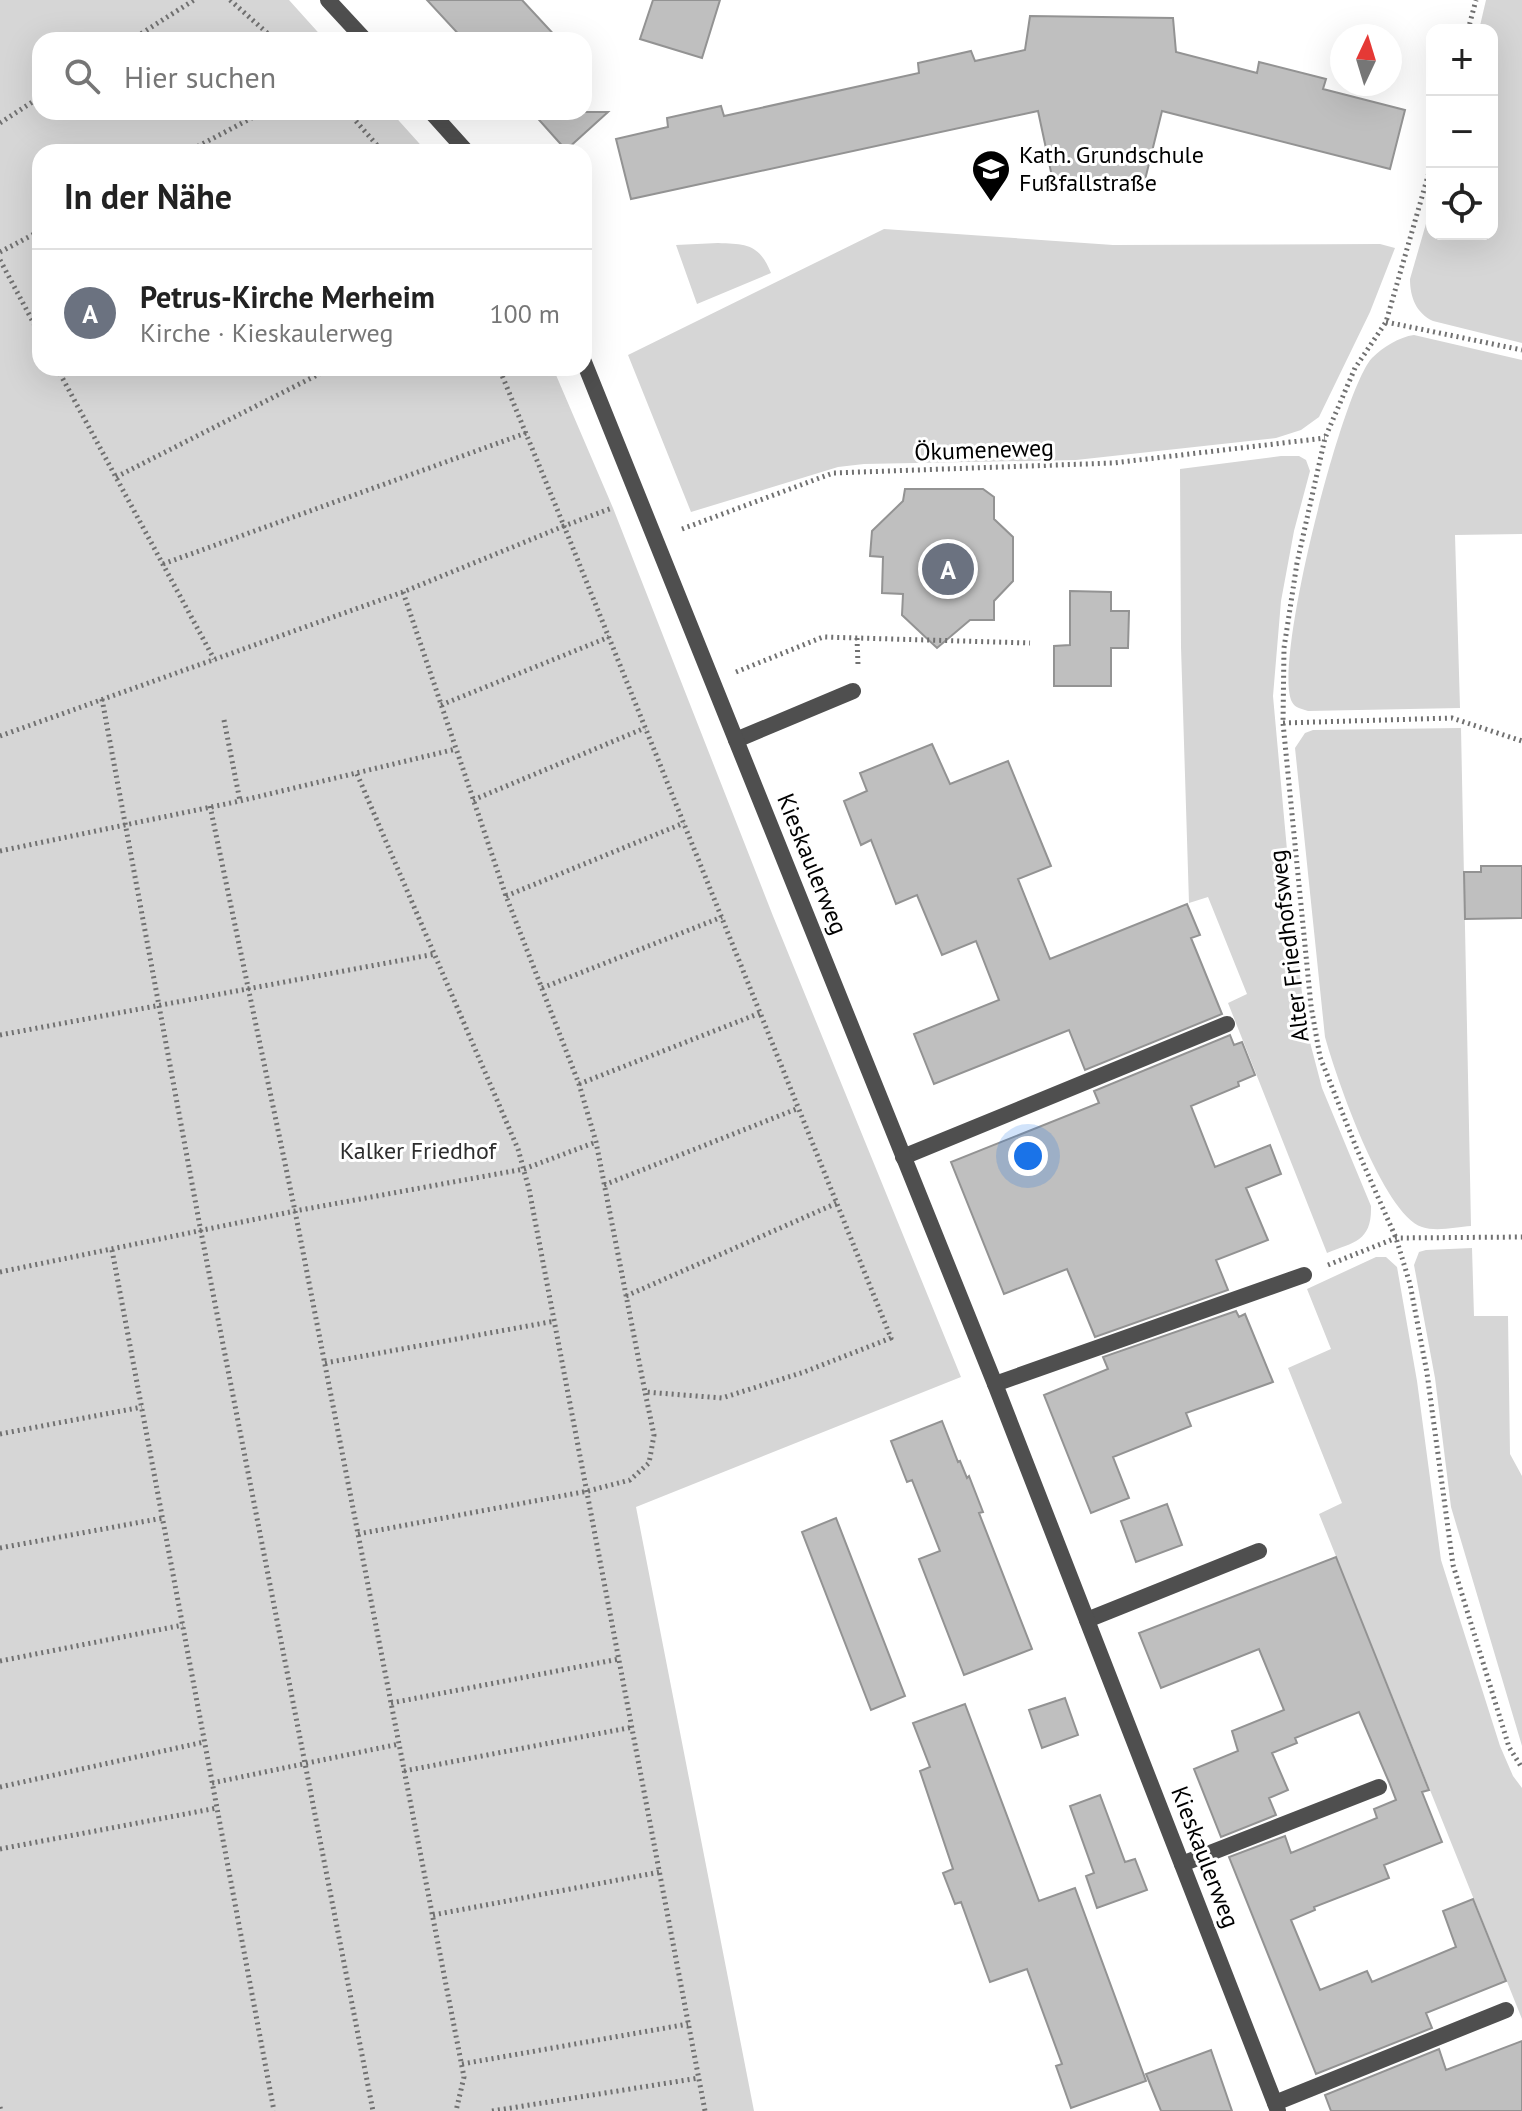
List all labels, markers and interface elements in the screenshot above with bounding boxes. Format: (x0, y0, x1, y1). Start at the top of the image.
north arrow (1330, 24, 1402, 96)
map controls (1426, 24, 1498, 240)
button: + (1426, 24, 1498, 96)
search box (32, 32, 592, 120)
icon: search (60, 54, 104, 98)
text: Hier suchen (124, 57, 276, 96)
button: − (1426, 96, 1498, 168)
place label: Kath. Grundschule Fußfallstraße (1019, 139, 1204, 198)
school or university icon: Kath. Grundschule Fußfallstraße (970, 148, 1012, 203)
button: locate (1426, 168, 1498, 240)
text: In der Nähe (64, 174, 232, 218)
text: Petrus-Kirche Merheim (140, 277, 435, 316)
text: A (82, 297, 98, 330)
text: 100 m (489, 297, 560, 330)
text: Kirche · Kieskaulerweg (140, 316, 393, 349)
street label: Ökumeneweg (914, 432, 1054, 467)
pin: A (922, 539, 974, 599)
street label: Kieskaulerweg (770, 789, 855, 939)
street label: Alter Friedhofsweg (1261, 848, 1316, 1044)
park label: Kalker Friedhof (340, 1135, 497, 1166)
your location (1008, 1136, 1048, 1176)
street label: Kieskaulerweg (1164, 1782, 1247, 1932)

